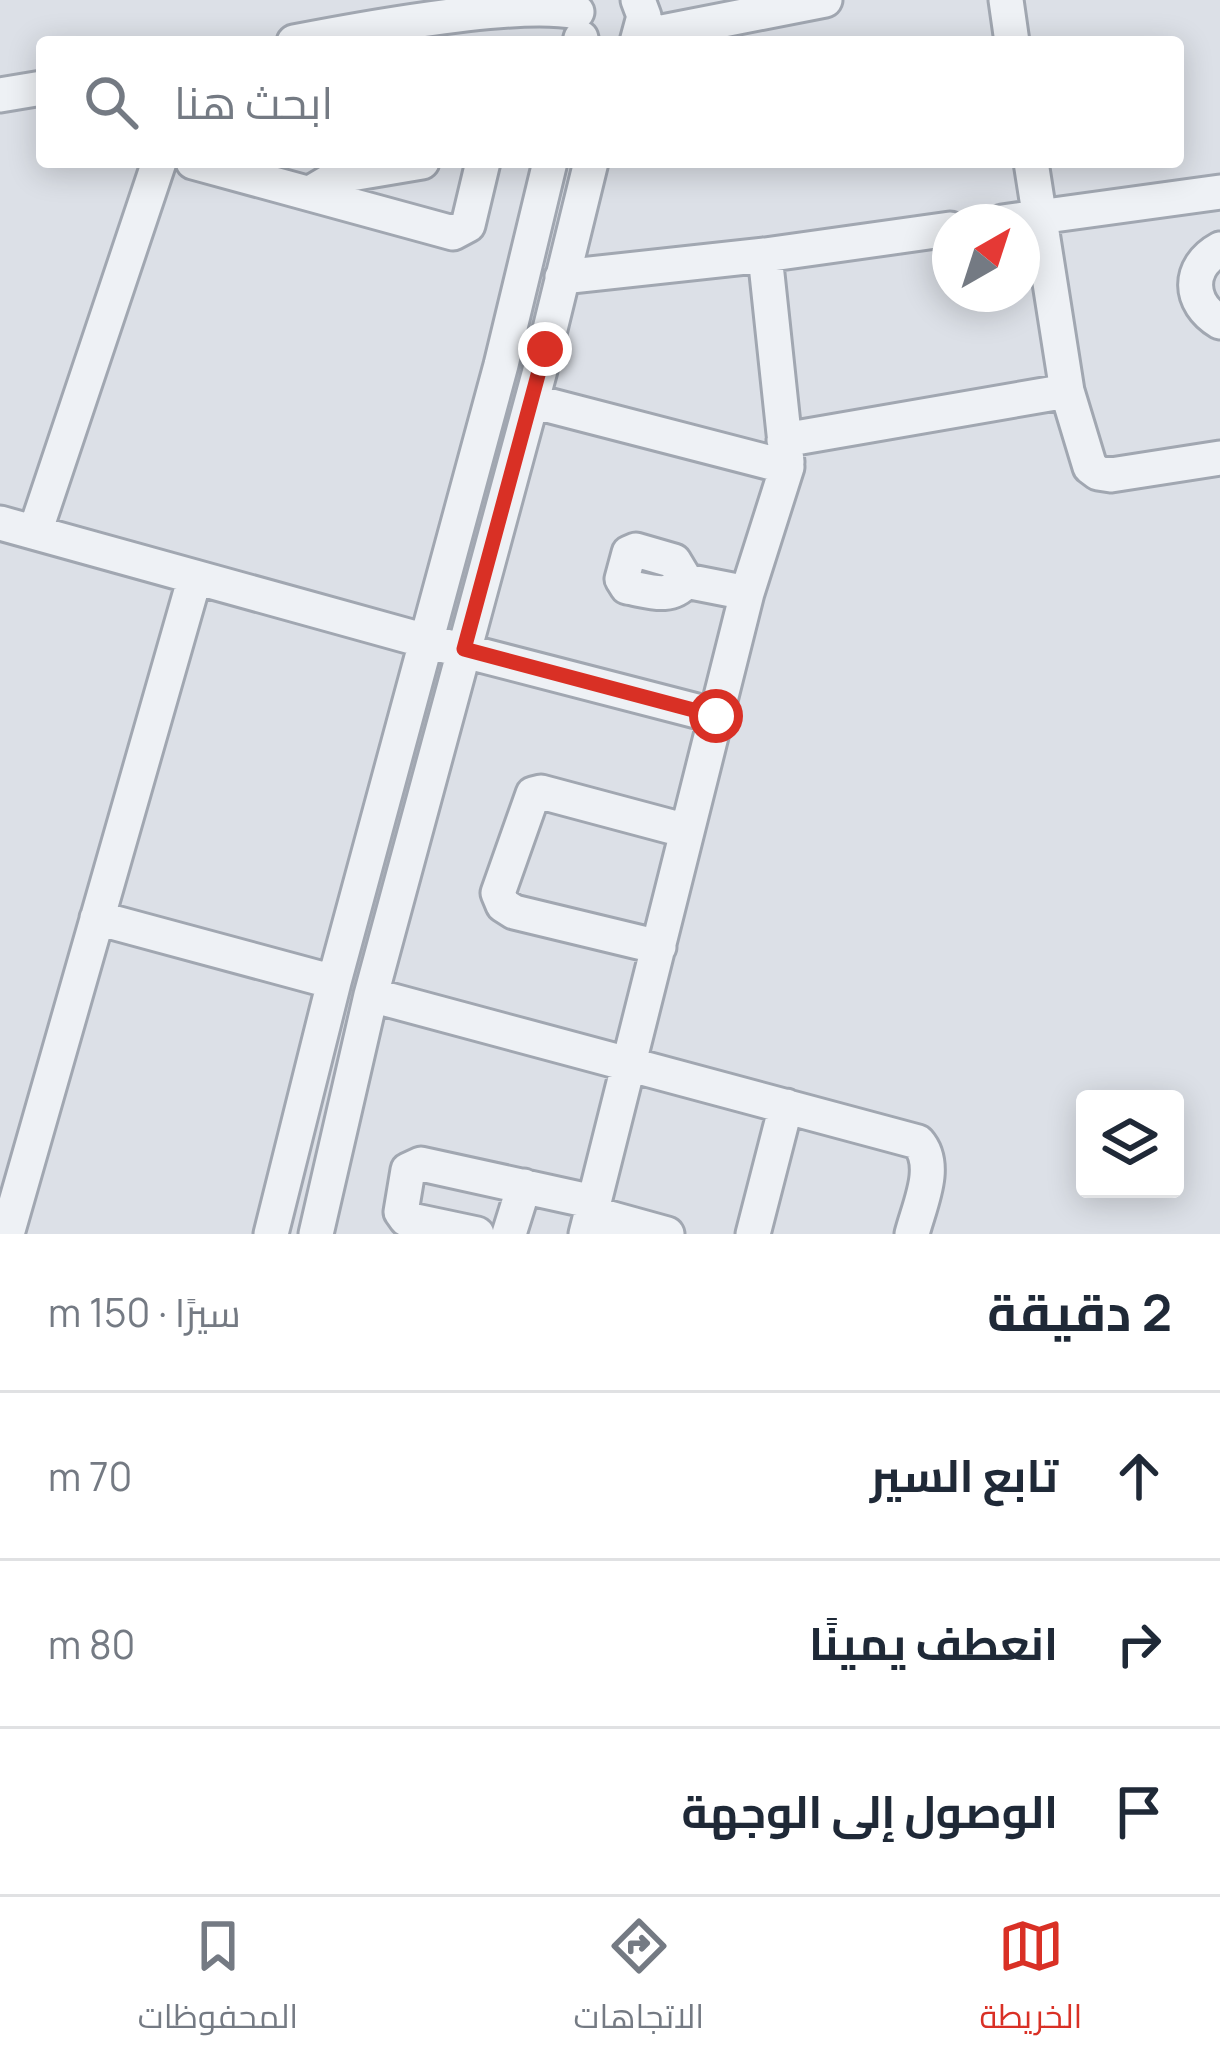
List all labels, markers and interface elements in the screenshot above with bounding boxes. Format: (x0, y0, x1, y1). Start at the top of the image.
search box (36, 36, 1184, 168)
icon: search (78, 69, 144, 135)
text: ابحث هنا (174, 71, 333, 133)
north arrow (932, 204, 1040, 312)
route end (518, 322, 572, 376)
route start (689, 689, 743, 743)
map controls (1076, 1090, 1184, 1198)
button: layers (1076, 1090, 1184, 1198)
text: 2 دقيقة (987, 1277, 1172, 1346)
text: سيرًا · 150 m (48, 1285, 241, 1339)
icon: ahead (1106, 1443, 1172, 1509)
text: تابع السير (870, 1444, 1058, 1506)
text: 70 m (48, 1449, 132, 1503)
icon: right (1106, 1611, 1172, 1677)
text: انعطف يمينًا (809, 1612, 1058, 1674)
text: 80 m (48, 1617, 135, 1671)
icon: arrive (1106, 1779, 1172, 1845)
text: الوصول إلى الوجهة (681, 1780, 1058, 1842)
tab: المحفوظات (138, 1913, 298, 2047)
tab: الاتجاهات (574, 1913, 704, 2047)
tab: الخريطة (979, 1913, 1082, 2047)

